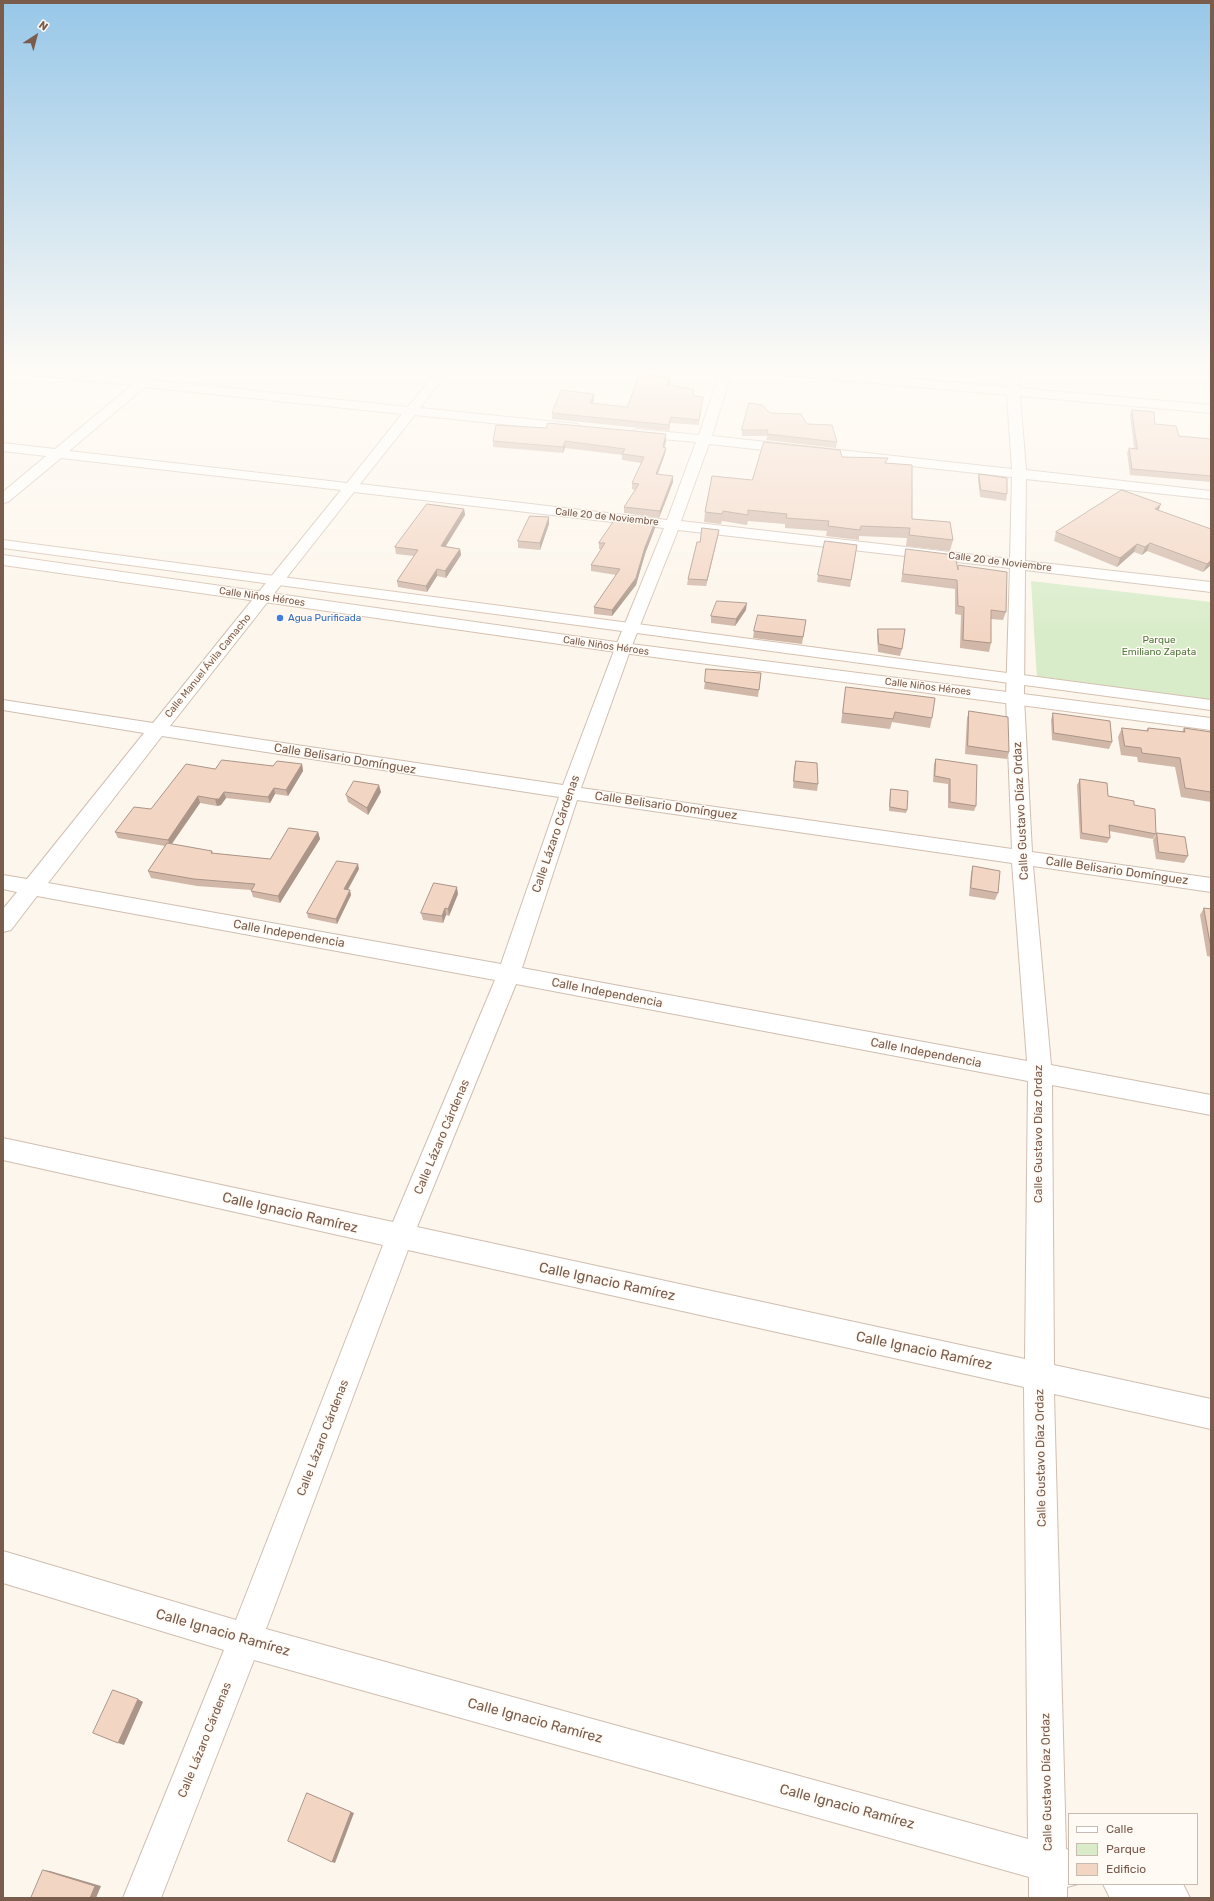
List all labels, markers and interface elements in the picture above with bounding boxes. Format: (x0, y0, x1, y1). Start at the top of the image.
north arrow (16, 16, 56, 56)
text: N (36, 18, 50, 33)
street label: Calle 20 de Noviembre (555, 506, 659, 528)
street label: Calle 20 de Noviembre (948, 550, 1052, 574)
street label: Calle Niños Héroes (218, 585, 306, 609)
street label: Calle Manuel Ávila Camacho (162, 612, 254, 720)
place label: Agua Purificada (288, 612, 361, 624)
marker: Agua Purificada (275, 613, 285, 623)
street label: Calle Niños Héroes (562, 634, 650, 658)
park label: Parque Emiliano Zapata (1122, 634, 1196, 658)
street label: Calle Niños Héroes (884, 676, 972, 698)
street label: Calle Belisario Domínguez (273, 741, 417, 777)
street label: Calle Gustavo Díaz Ordaz (1010, 742, 1032, 880)
street label: Calle Lázaro Cárdenas (529, 773, 583, 895)
street label: Calle Belisario Domínguez (594, 789, 738, 823)
street label: Calle Belisario Domínguez (1045, 854, 1189, 888)
street label: Calle Independencia (232, 917, 346, 951)
street label: Calle Independencia (550, 975, 664, 1011)
street label: Calle Independencia (869, 1035, 983, 1071)
street label: Calle Gustavo Díaz Ordaz (1032, 1065, 1046, 1203)
street label: Calle Lázaro Cárdenas (411, 1077, 473, 1197)
street label: Calle Ignacio Ramírez (220, 1189, 360, 1237)
street label: Calle Ignacio Ramírez (537, 1259, 677, 1305)
street label: Calle Ignacio Ramírez (854, 1328, 994, 1374)
street label: Calle Lázaro Cárdenas (294, 1378, 352, 1498)
street label: Calle Gustavo Díaz Ordaz (1033, 1389, 1049, 1527)
street label: Calle Ignacio Ramírez (154, 1606, 292, 1660)
street label: Calle Lázaro Cárdenas (175, 1680, 235, 1800)
street label: Calle Ignacio Ramírez (466, 1695, 604, 1747)
street label: Calle Gustavo Díaz Ordaz (1039, 1713, 1055, 1851)
street label: Calle Ignacio Ramírez (778, 1781, 916, 1833)
legend (1068, 1813, 1198, 1885)
text: Calle (1106, 1822, 1133, 1836)
text: Parque (1106, 1842, 1146, 1856)
text: Edificio (1106, 1862, 1146, 1876)

